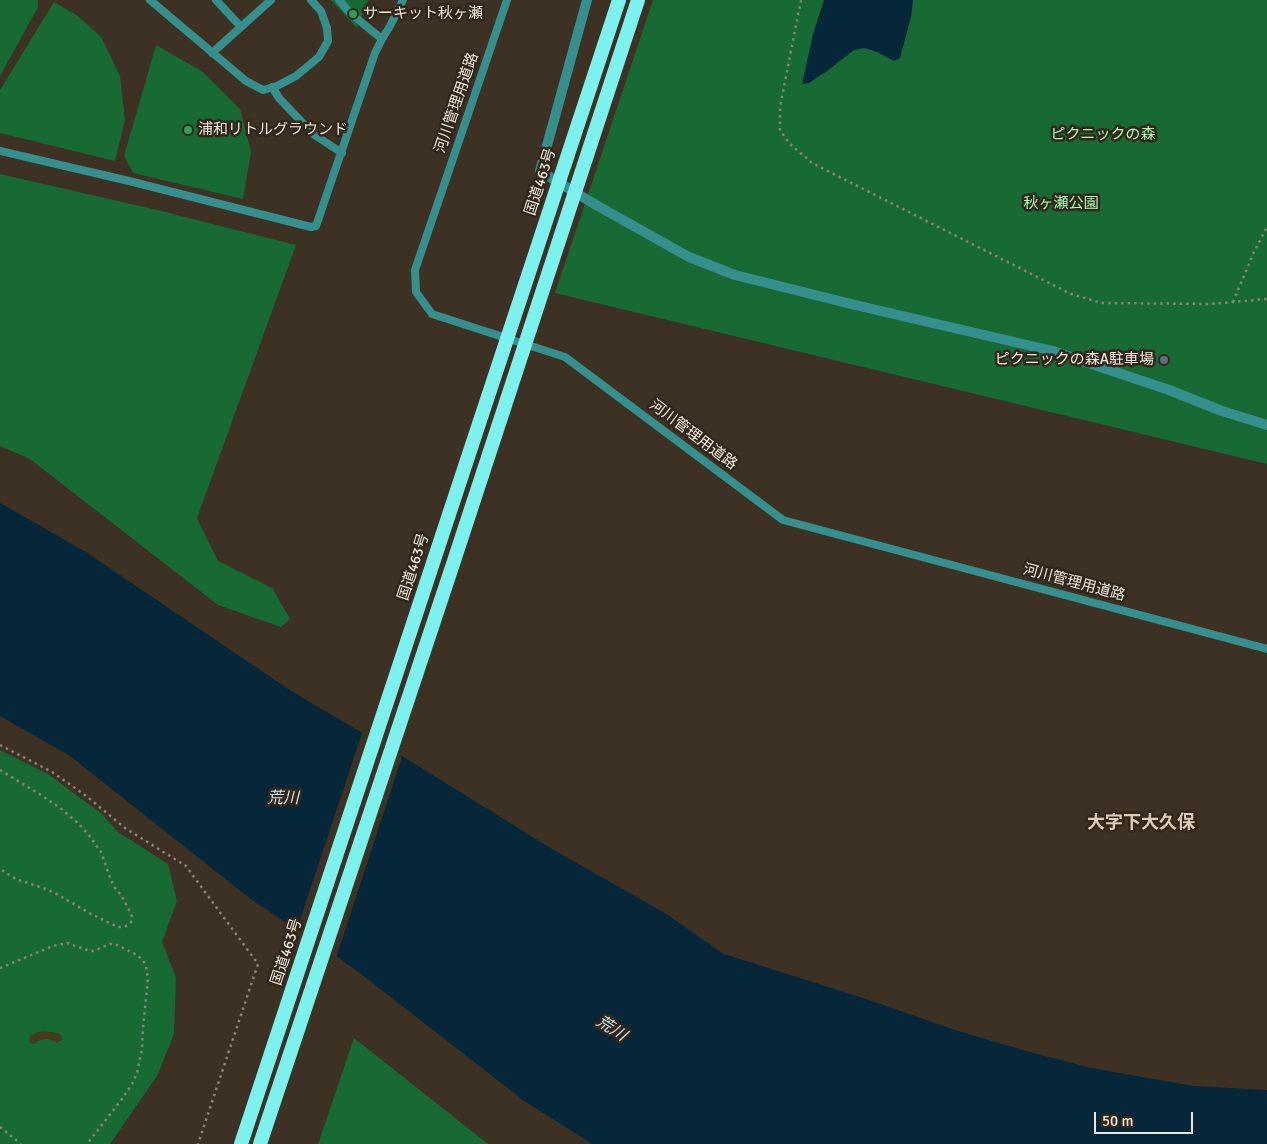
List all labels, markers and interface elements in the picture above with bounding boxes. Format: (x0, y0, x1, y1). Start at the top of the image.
place label: サーキット秋ヶ瀬 (363, 5, 483, 23)
marker: サーキット秋ヶ瀬 (347, 8, 359, 20)
street label: 河川管理用道路 (431, 50, 483, 156)
place label: 浦和リトルグラウンド (198, 121, 348, 139)
marker: 浦和リトルグラウンド (182, 124, 194, 136)
park label: ピクニックの森 (1051, 126, 1155, 144)
street label: 国道463号 (522, 146, 560, 218)
park label: 秋ヶ瀬公園 (1024, 195, 1098, 213)
place label: ピクニックの森A駐車場 (995, 351, 1154, 369)
marker: ピクニックの森A駐車場 (1158, 354, 1170, 366)
street label: 河川管理用道路 (646, 396, 740, 474)
street label: 国道463号 (395, 531, 433, 603)
street label: 河川管理用道路 (1021, 561, 1127, 605)
water label: 荒川 (267, 789, 299, 809)
district label: 大字下大久保 (1087, 812, 1195, 834)
street label: 国道463号 (268, 916, 306, 988)
water label: 荒川 (592, 1012, 630, 1046)
scale bar (1097, 1102, 1196, 1134)
text: 50 m (1102, 1112, 1133, 1130)

